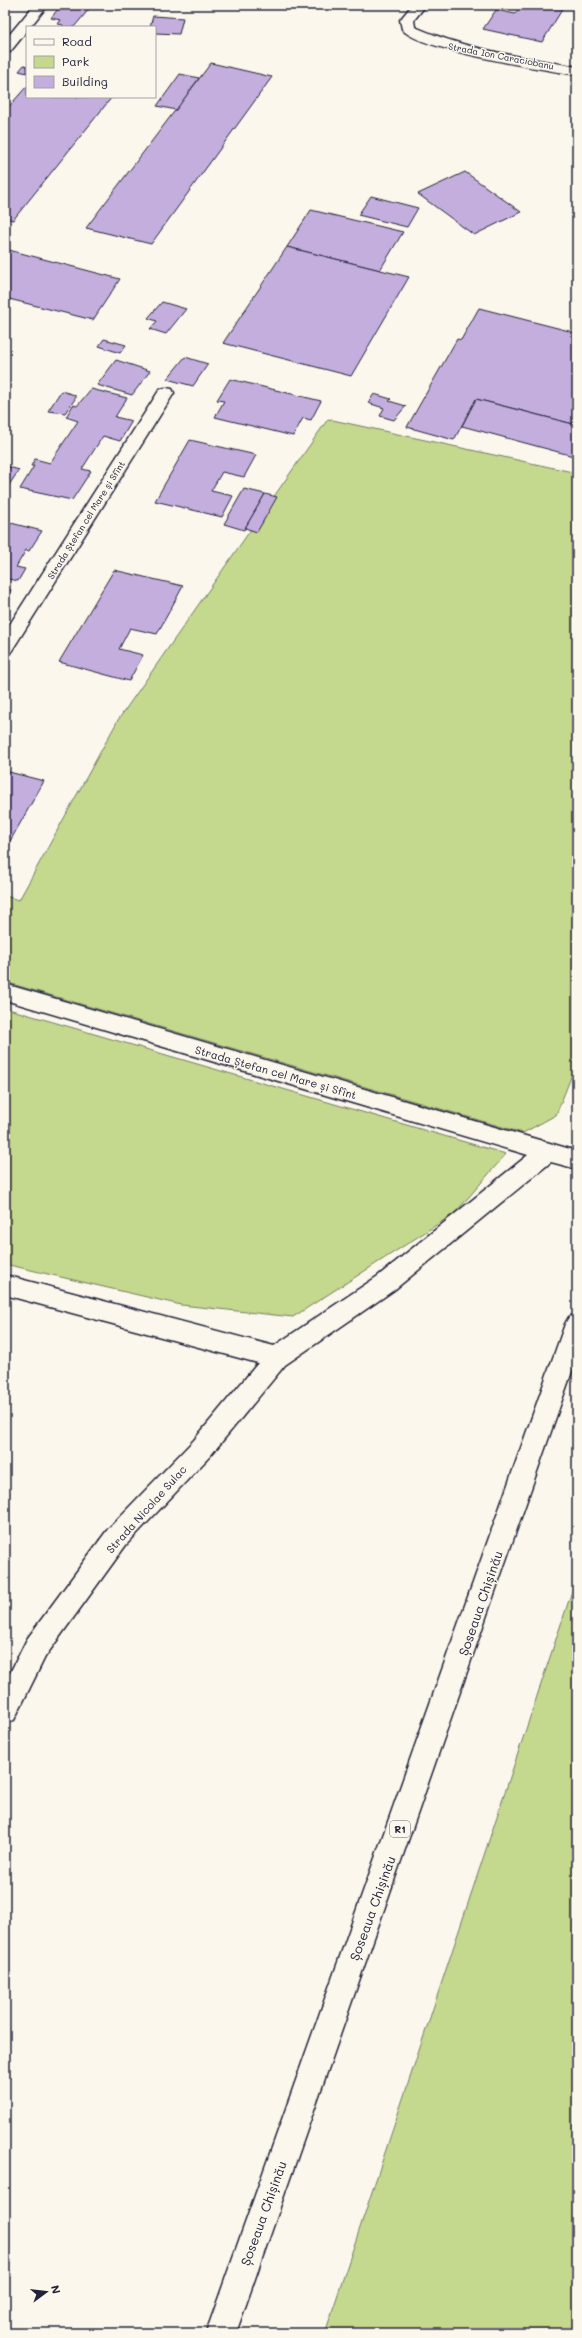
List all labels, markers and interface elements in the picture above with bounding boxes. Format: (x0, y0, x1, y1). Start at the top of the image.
legend (26, 26, 156, 98)
text: Road (62, 33, 92, 49)
street label: Strada Ion Caraciobanu (447, 40, 555, 72)
text: Park (62, 53, 89, 69)
text: Building (62, 73, 108, 89)
street label: Strada Ștefan cel Mare și Sfînt (45, 459, 128, 582)
street label: Strada Ștefan cel Mare și Sfînt (193, 1042, 359, 1103)
street label: Strada Nicolae Sulac (102, 1462, 190, 1556)
street label: Șoseaua Chișinău (454, 1548, 507, 1658)
road number: R1 (390, 1821, 410, 1837)
street label: Șoseaua Chișinău (345, 1853, 400, 1963)
street label: Șoseaua Chișinău (236, 2158, 291, 2268)
north arrow (26, 2272, 66, 2312)
text: N (48, 2283, 64, 2295)

